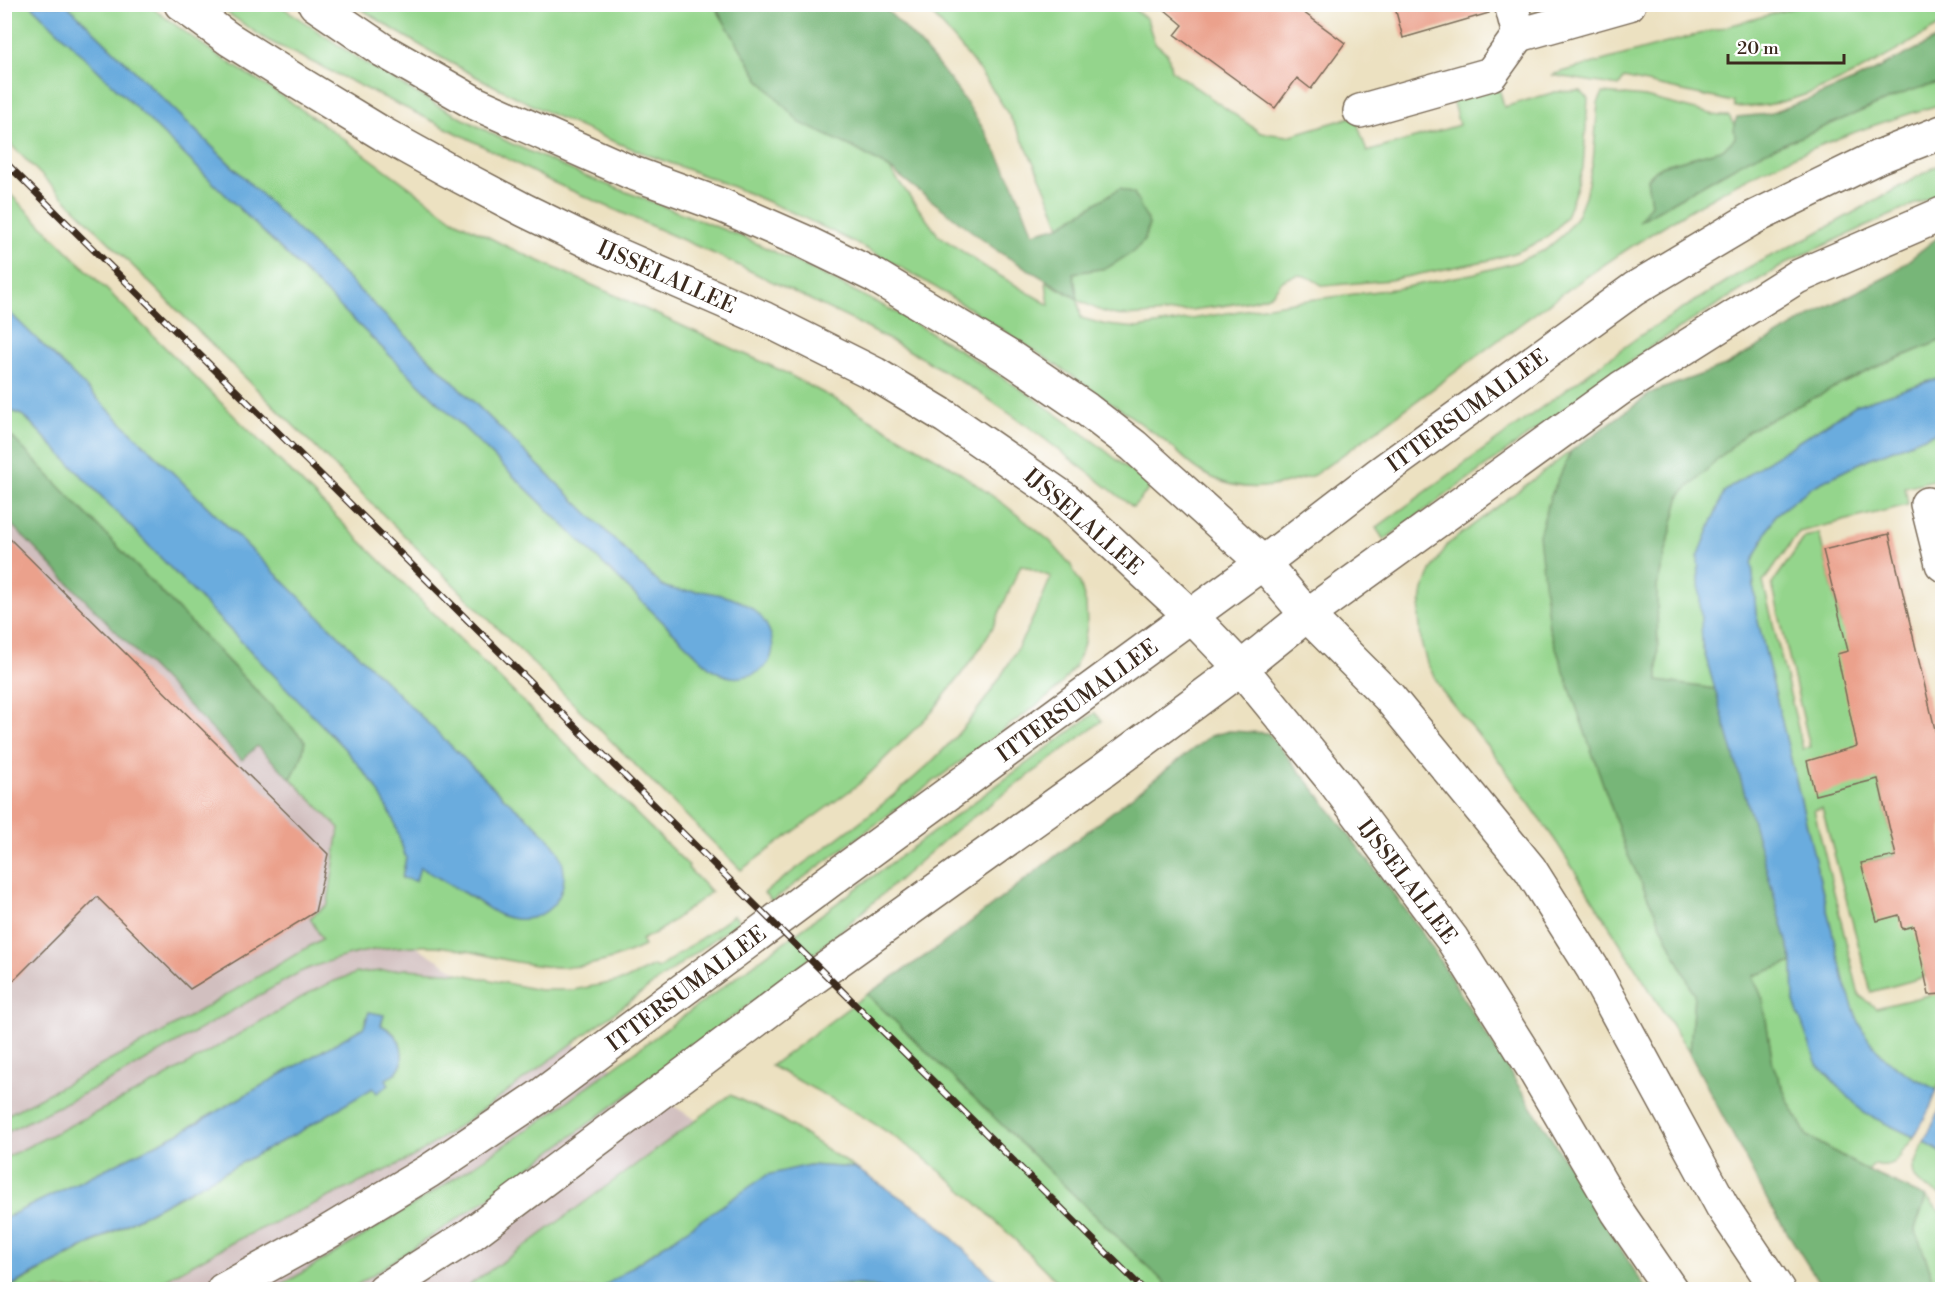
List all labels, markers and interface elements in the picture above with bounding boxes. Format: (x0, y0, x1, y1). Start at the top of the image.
scale bar (1728, 27, 1844, 65)
text: 20 m (1737, 37, 1779, 60)
street label: IJSSELALLEE (593, 235, 740, 320)
street label: ITTERSUMALLEE (1382, 344, 1554, 479)
street label: IJSSELALLEE (1018, 463, 1148, 581)
street label: ITTERSUMALLEE (992, 634, 1164, 769)
street label: IJSSELALLEE (1351, 814, 1462, 950)
street label: ITTERSUMALLEE (602, 920, 772, 1058)

